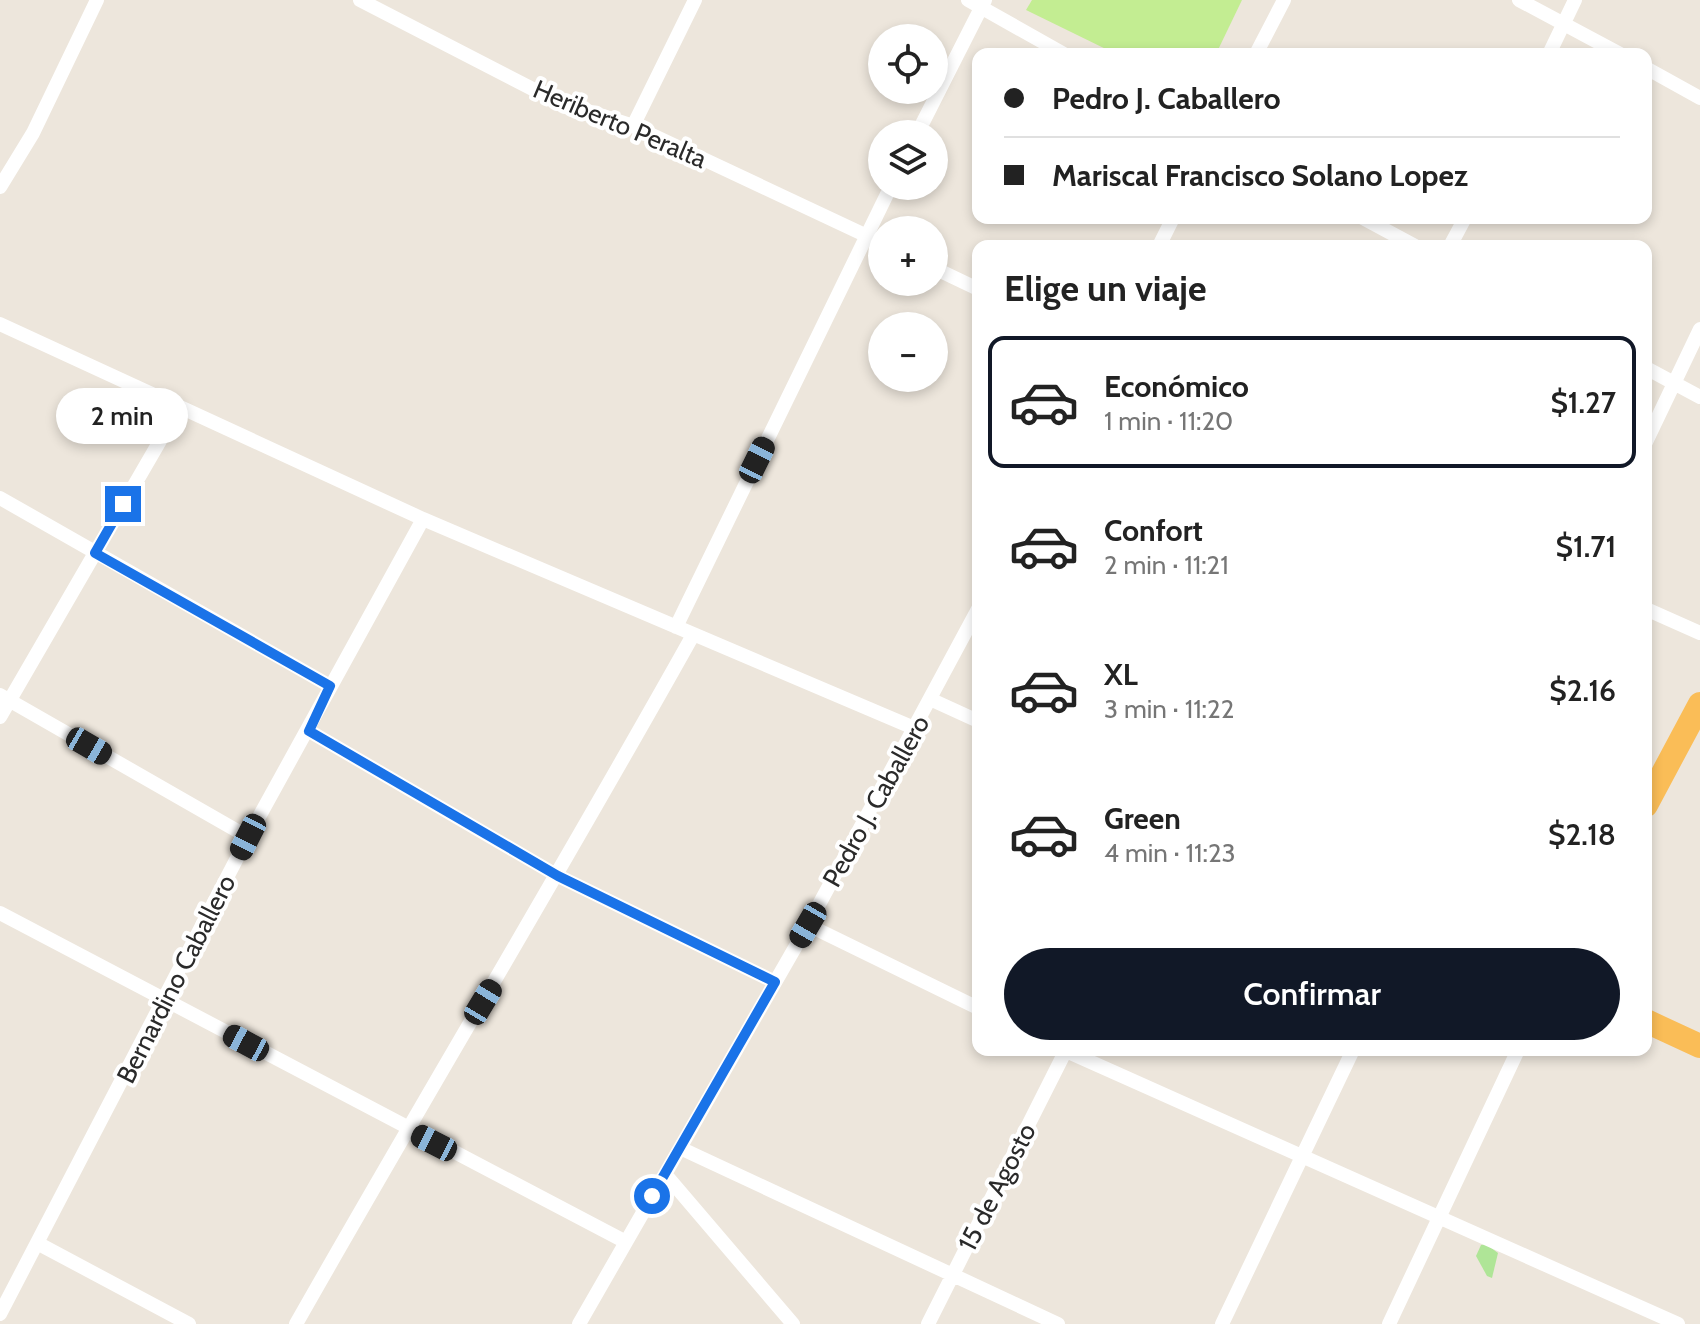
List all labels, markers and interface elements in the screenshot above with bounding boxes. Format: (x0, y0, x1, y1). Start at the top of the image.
map controls (868, 24, 948, 392)
button: locate (868, 24, 948, 104)
street label: Heriberto Peralta (528, 73, 712, 175)
text: Pedro J. Caballero (1052, 80, 1281, 117)
button: layers (868, 120, 948, 200)
text: Mariscal Francisco Solano Lopez (1052, 157, 1468, 194)
button: + (868, 216, 948, 296)
text: Elige un viaje (1004, 266, 1207, 310)
button: − (868, 312, 948, 392)
icon: car (1008, 366, 1080, 438)
text: Económico (1104, 368, 1249, 405)
text: $1.27 (1550, 384, 1616, 421)
callout: 2 min (57, 388, 189, 444)
text: 2 min (91, 400, 153, 432)
text: 1 min · 11:20 (1104, 405, 1233, 437)
car (736, 433, 778, 487)
route end (105, 486, 141, 522)
icon: car (1008, 510, 1080, 582)
text: Confort (1104, 512, 1203, 549)
text: $1.71 (1556, 528, 1616, 565)
text: 2 min · 11:21 (1104, 549, 1229, 581)
icon: car (1008, 654, 1080, 726)
text: XL (1104, 656, 1138, 693)
text: $2.16 (1549, 672, 1616, 709)
text: 3 min · 11:22 (1104, 693, 1234, 725)
street label: Pedro J. Caballero (816, 710, 936, 892)
car (62, 724, 116, 768)
icon: car (1008, 798, 1080, 870)
text: Green (1104, 800, 1181, 837)
car (226, 810, 270, 864)
text: $2.18 (1548, 816, 1616, 853)
text: 4 min · 11:23 (1104, 837, 1236, 869)
street label: Bernardino Caballero (110, 869, 242, 1089)
car (786, 898, 830, 952)
button: Confirmar (1004, 948, 1620, 1040)
car (460, 975, 506, 1029)
car (219, 1021, 273, 1065)
street label: 15 de Agosto (951, 1118, 1043, 1256)
car (407, 1121, 461, 1165)
route start (634, 1178, 670, 1214)

